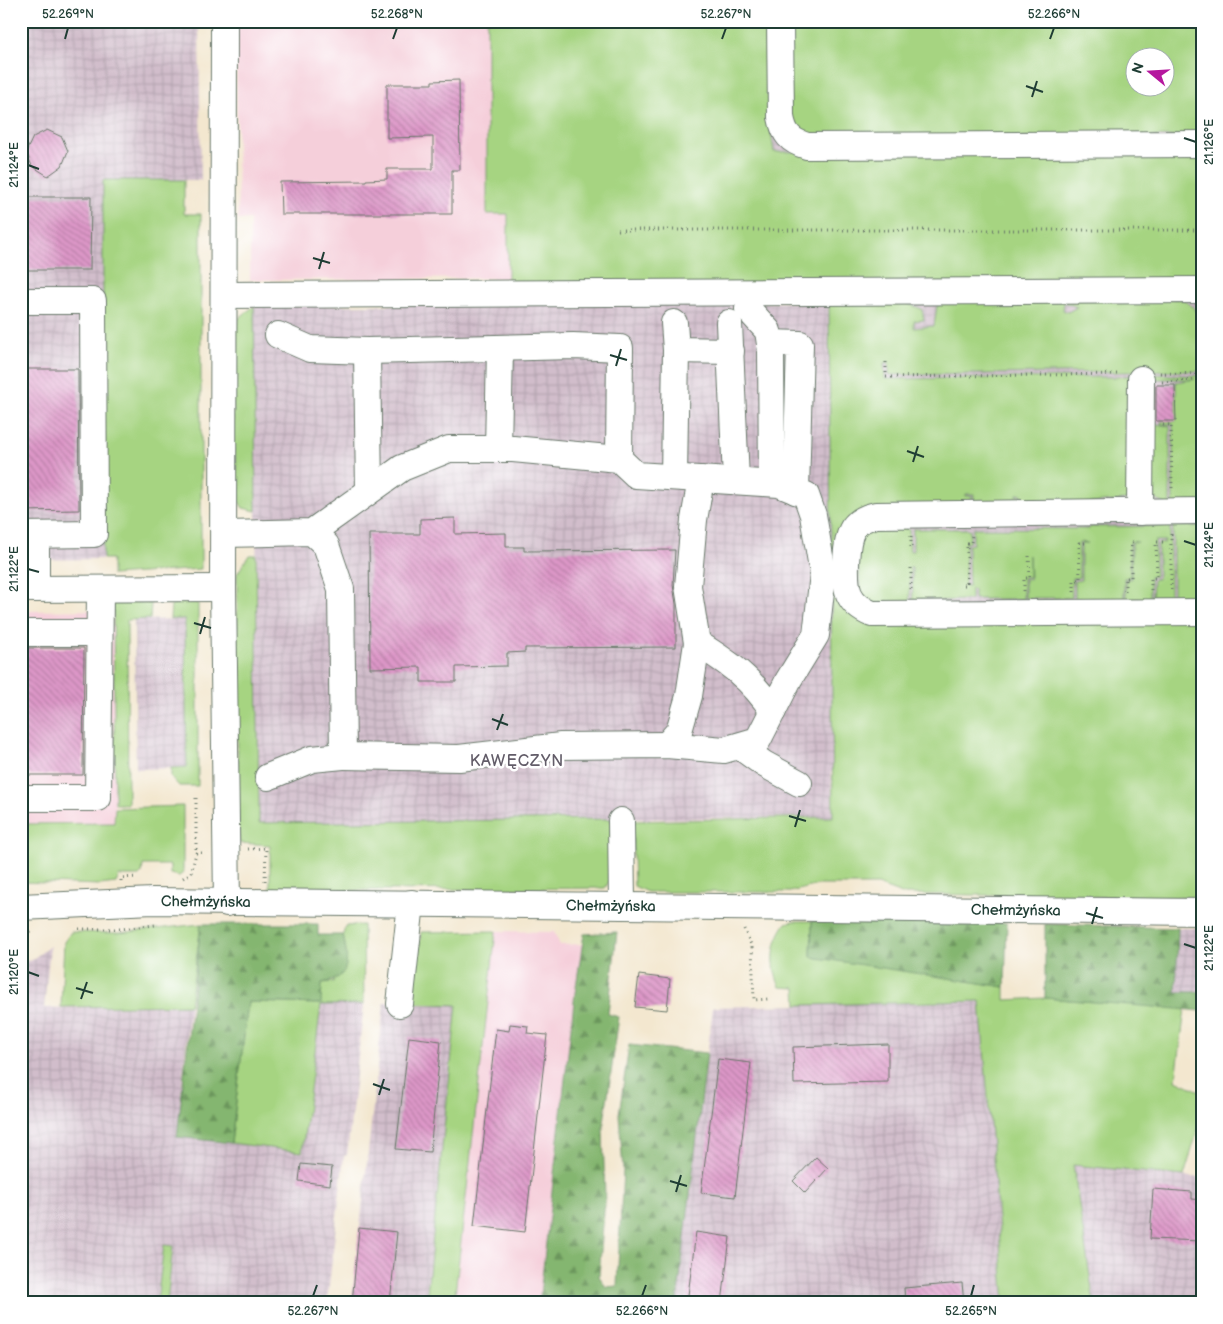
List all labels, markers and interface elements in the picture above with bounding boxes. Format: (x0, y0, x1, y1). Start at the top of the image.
text: 52.269°N (42, 7, 94, 22)
text: 52.268°N (371, 7, 423, 22)
text: 52.267°N (700, 7, 752, 22)
text: 52.266°N (1028, 7, 1080, 22)
north arrow (1126, 48, 1176, 98)
text: N (1128, 61, 1148, 76)
text: 21.126°E (1202, 119, 1217, 165)
text: 21.124°E (7, 142, 22, 188)
text: 21.124°E (1202, 522, 1217, 568)
text: 21.122°E (7, 546, 22, 592)
district label: KAWĘCZYN (470, 752, 564, 771)
street label: Chełmżyńska (161, 892, 251, 912)
street label: Chełmżyńska (566, 896, 656, 916)
street label: Chełmżyńska (971, 901, 1061, 921)
text: 21.122°E (1202, 925, 1217, 971)
text: 21.120°E (7, 949, 22, 995)
text: 52.267°N (287, 1304, 339, 1319)
text: 52.266°N (616, 1304, 668, 1319)
text: 52.265°N (945, 1304, 997, 1319)

